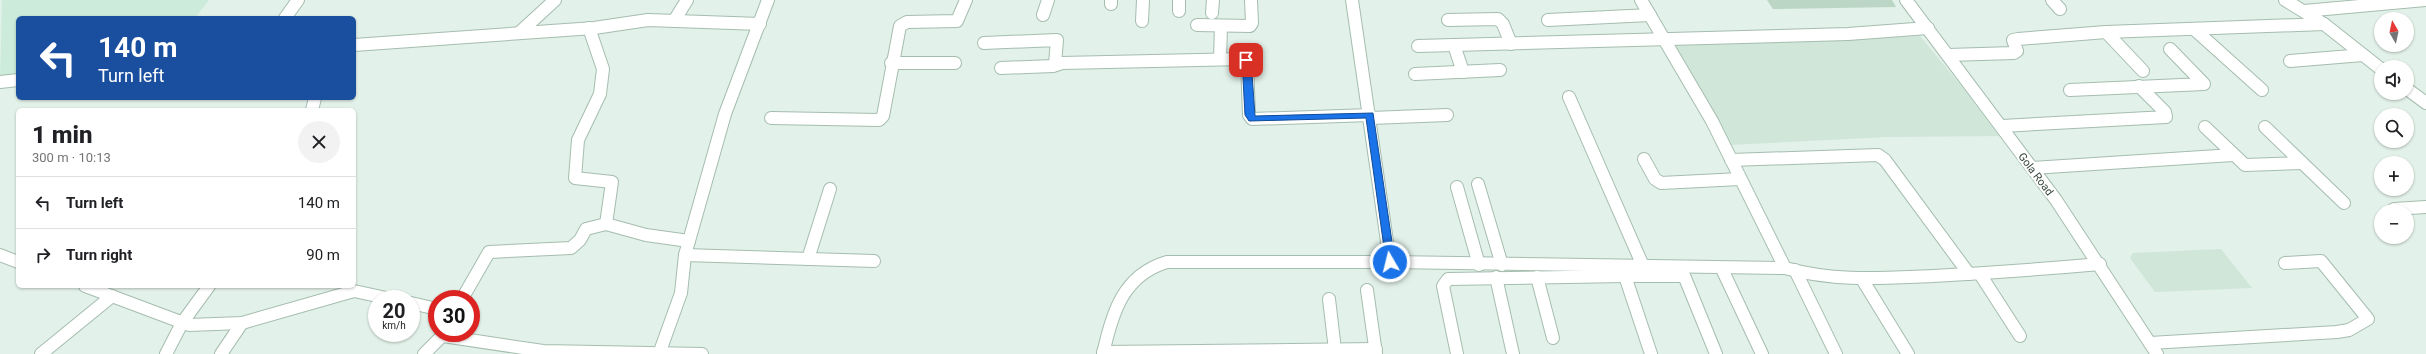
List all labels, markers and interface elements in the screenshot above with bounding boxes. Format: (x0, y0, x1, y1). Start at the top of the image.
north arrow (2374, 12, 2414, 52)
map controls (2374, 12, 2414, 244)
text: 140 m (98, 31, 177, 64)
icon: left (32, 32, 84, 84)
pin (1229, 43, 1263, 77)
icon: arrive (1235, 49, 1257, 71)
button: sound (2374, 60, 2414, 100)
text: Turn left (98, 65, 164, 86)
button: search (2374, 108, 2414, 148)
text: 1 min (32, 121, 93, 149)
button: close (298, 121, 340, 163)
text: 300 m · 10:13 (32, 150, 111, 165)
street label: Gola Road (2015, 150, 2056, 198)
button: + (2374, 156, 2414, 196)
icon: left (32, 192, 54, 214)
text: Turn left (66, 194, 123, 212)
text: 140 m (298, 194, 340, 212)
button: − (2374, 204, 2414, 244)
position arrow (1369, 241, 1411, 283)
icon: right (32, 244, 54, 266)
text: Turn right (66, 246, 132, 264)
text: 90 m (306, 246, 340, 264)
speed limit sign: 30 (428, 290, 480, 342)
text: 20 (383, 299, 405, 323)
text: km/h (382, 320, 406, 331)

